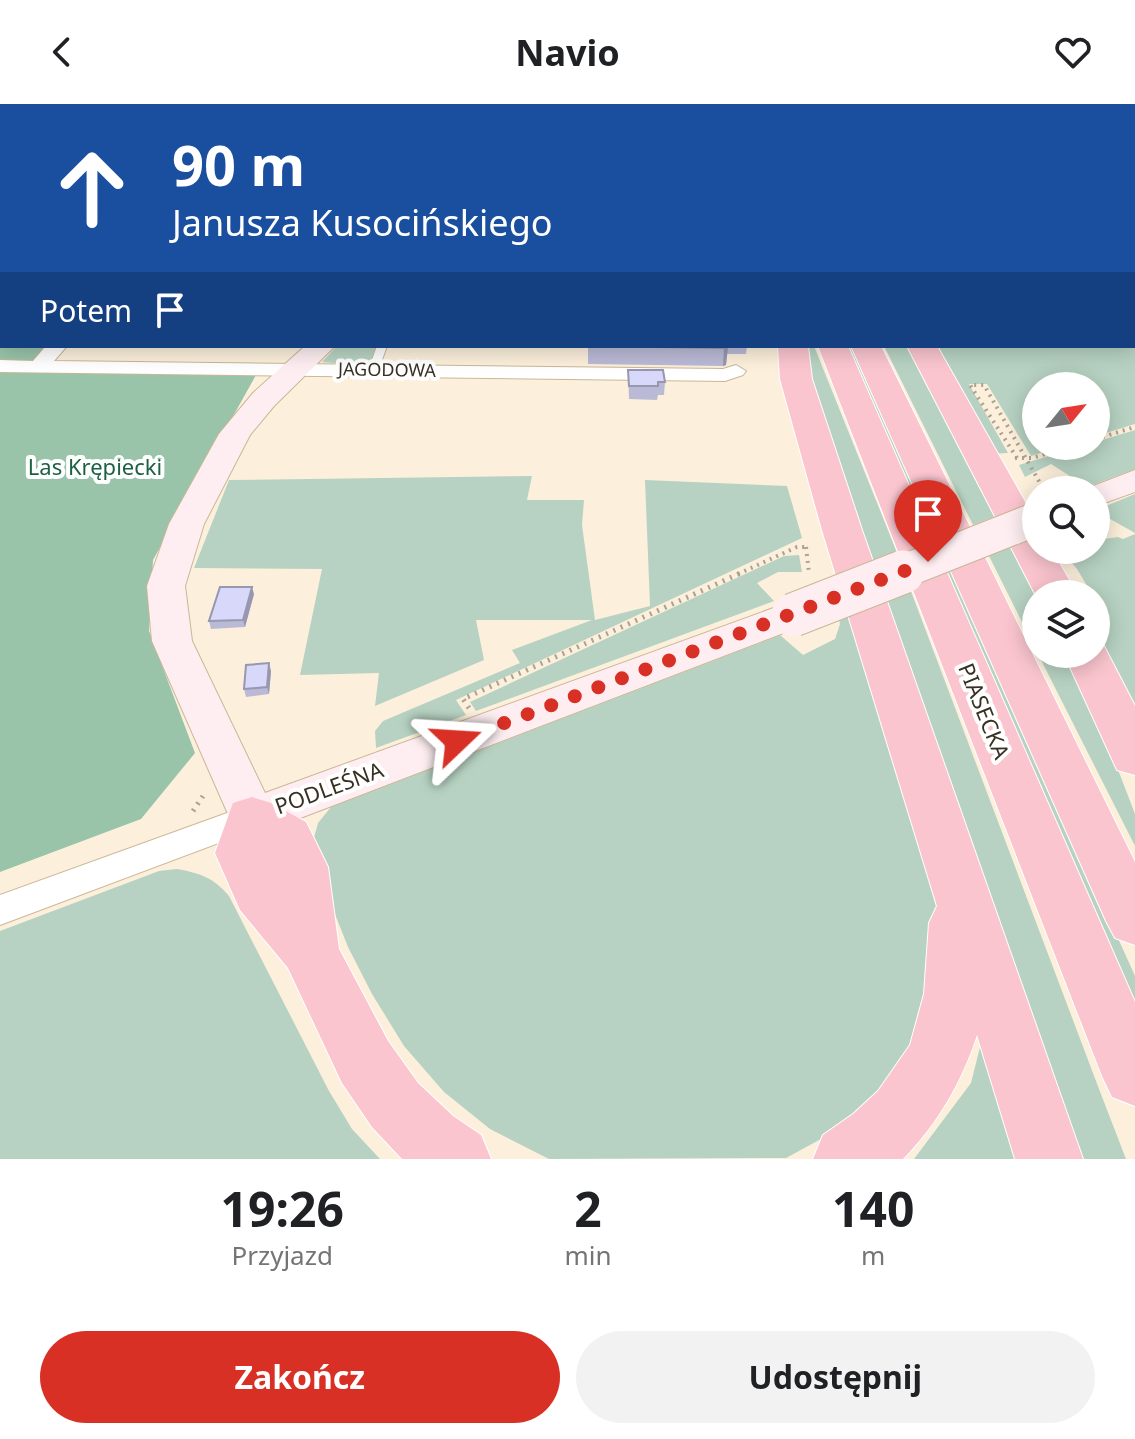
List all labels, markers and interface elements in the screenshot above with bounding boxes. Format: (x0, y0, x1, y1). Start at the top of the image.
text: Navio (515, 28, 620, 77)
icon: back (40, 30, 84, 74)
icon: heart (1051, 30, 1095, 74)
text: 90 m (172, 126, 305, 202)
icon: ahead (40, 136, 144, 240)
text: Janusza Kusocińskiego (172, 198, 553, 247)
icon: arrive (148, 288, 192, 332)
text: Potem (40, 290, 132, 331)
street label: JAGODOWA (336, 356, 437, 382)
north arrow (1022, 372, 1110, 460)
map controls (1022, 372, 1110, 668)
park label: Las Krępiecki (28, 451, 162, 481)
button: search (1022, 476, 1110, 564)
pin (894, 480, 962, 562)
icon: arrive (906, 492, 950, 536)
button: layers (1022, 580, 1110, 668)
street label: PIASECKA (952, 658, 1018, 764)
position arrow (415, 699, 499, 783)
street label: PODLEŚNA (270, 753, 388, 821)
text: 19:26 (221, 1176, 344, 1241)
text: 2 (574, 1176, 602, 1241)
text: 140 (832, 1176, 914, 1241)
text: Przyjazd (231, 1237, 333, 1273)
text: min (564, 1237, 612, 1273)
text: m (861, 1237, 885, 1273)
button: Zakończ (40, 1331, 560, 1423)
button: Udostępnij (576, 1331, 1095, 1423)

